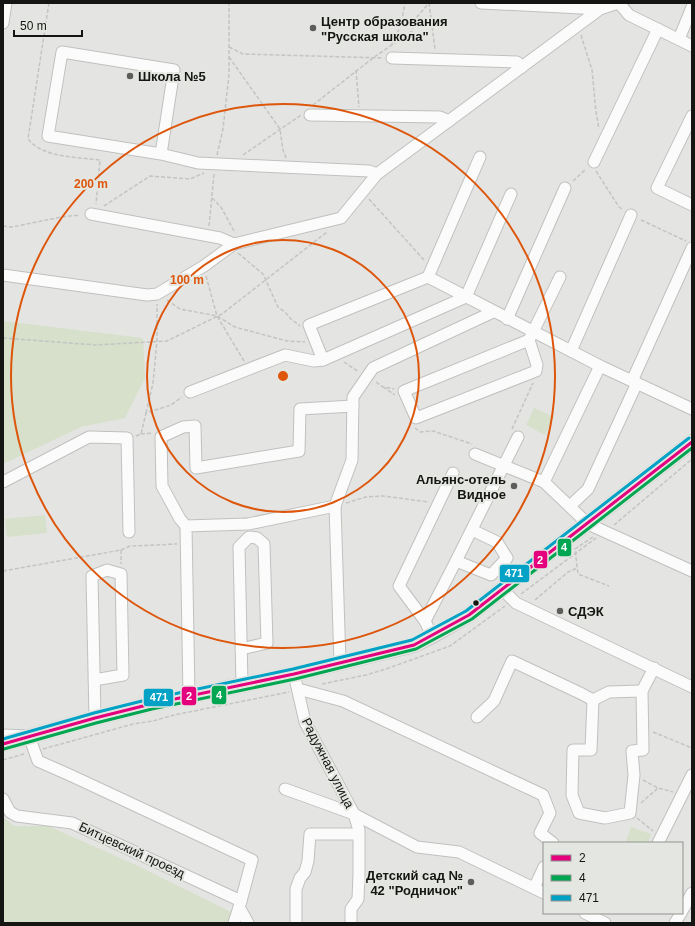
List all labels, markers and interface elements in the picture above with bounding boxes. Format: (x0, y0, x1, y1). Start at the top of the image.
scale bar (14, 12, 82, 38)
place label: Центр образования "Русская школа" (321, 14, 448, 44)
text: 50 m (20, 19, 47, 33)
marker: Центр образования "Русская школа" (308, 23, 318, 33)
place label: Школа №5 (138, 69, 206, 84)
marker: Школа №5 (125, 71, 135, 81)
text: 200 m (74, 177, 108, 191)
text: 100 m (170, 273, 204, 287)
centre of rings (276, 369, 290, 383)
place label: Альянс-отель Видное (416, 472, 506, 502)
marker: Альянс-отель Видное (509, 481, 519, 491)
line badge: 4 (557, 538, 572, 557)
text: 4 (561, 541, 568, 553)
line badge: 2 (533, 550, 548, 569)
text: 2 (537, 554, 543, 566)
line badge: 471 (499, 564, 530, 583)
text: 471 (505, 567, 523, 579)
unlabelled marker (471, 598, 481, 608)
place label: СДЭК (568, 604, 604, 619)
marker: СДЭК (555, 606, 565, 616)
line badge: 4 (211, 685, 227, 705)
line badge: 2 (181, 686, 197, 706)
line badge: 471 (143, 688, 174, 707)
text: 4 (216, 689, 223, 701)
text: 2 (186, 690, 192, 702)
text: 471 (150, 691, 168, 703)
street label: Радужная улица (299, 715, 358, 811)
street label: Битцевский проезд (77, 819, 188, 881)
legend (543, 842, 683, 914)
text: 2 (579, 851, 586, 865)
place label: Детский сад № 42 "Родничок" (366, 868, 463, 898)
text: 4 (579, 871, 586, 885)
marker: Детский сад № 42 "Родничок" (466, 877, 476, 887)
text: 471 (579, 891, 599, 905)

